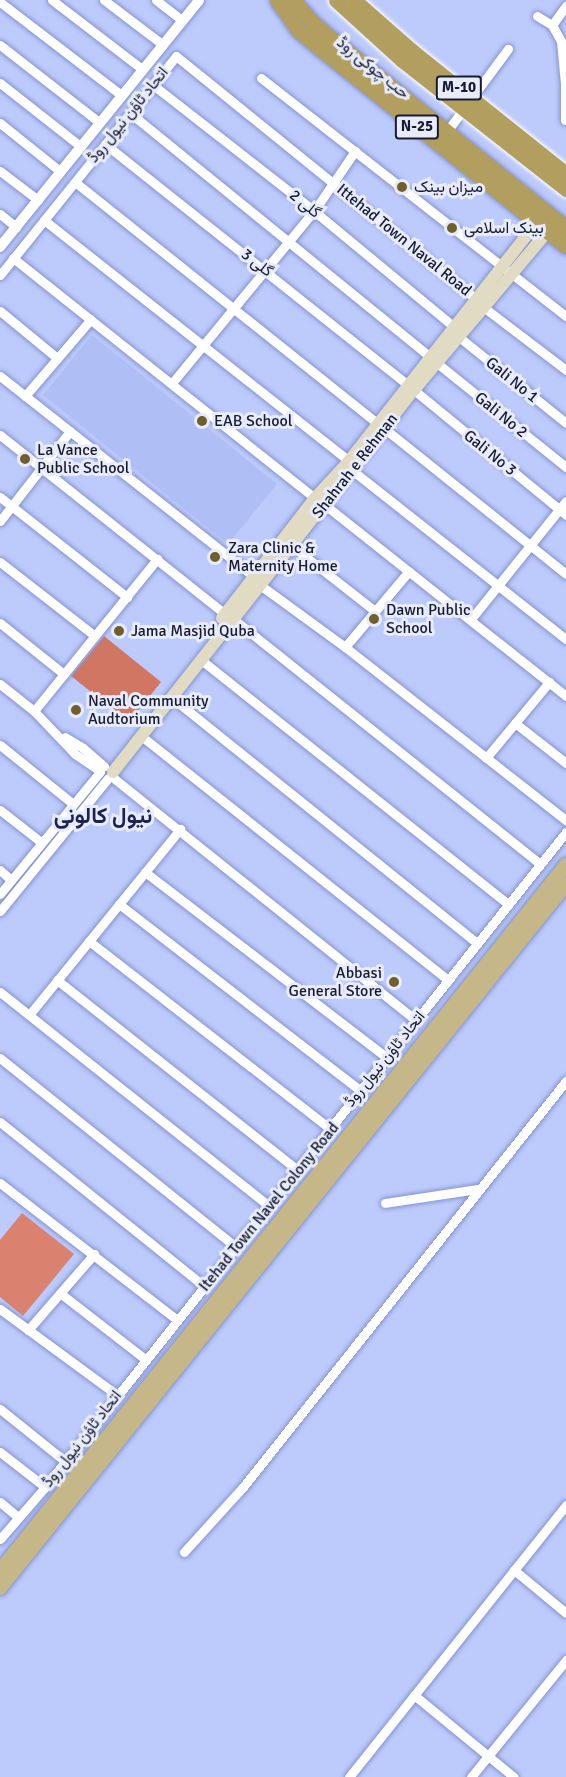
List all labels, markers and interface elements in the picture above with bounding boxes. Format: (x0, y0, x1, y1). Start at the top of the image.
street label: حب چوکی روڈ (333, 33, 413, 103)
street label: اتحاد ٹاؤن نیول روڈ (84, 63, 172, 167)
road number: M-10 (435, 76, 483, 100)
road number: N-25 (394, 115, 440, 139)
place label: میزان بینک (414, 177, 483, 197)
street label: Ittehad Town Naval Road (333, 180, 475, 300)
marker: میزان بینک (395, 180, 409, 194)
street label: گلی 2 (285, 186, 325, 222)
place label: بینک اسلامی (464, 218, 544, 238)
marker: بینک اسلامی (445, 221, 459, 235)
street label: گلی 3 (237, 245, 277, 281)
street label: Gali No 1 (482, 353, 542, 407)
street label: Gali No 2 (471, 388, 531, 442)
street label: Shahrah e Rehman (308, 410, 402, 522)
place label: EAB School (214, 411, 293, 431)
marker: EAB School (195, 414, 209, 428)
street label: Gali No 3 (460, 426, 520, 480)
place label: La Vance Public School (37, 440, 130, 478)
marker: La Vance Public School (18, 452, 32, 466)
place label: Zara Clinic & Maternity Home (228, 538, 338, 576)
marker: Zara Clinic & Maternity Home (206, 548, 224, 566)
place label: Dawn Public School (386, 600, 471, 638)
marker: Dawn Public School (367, 612, 381, 626)
place label: Jama Masjid Quba (131, 621, 255, 641)
marker: Jama Masjid Quba (112, 624, 126, 638)
place label: Naval Community Audtorium (88, 691, 209, 729)
marker: Naval Community Audtorium (69, 703, 83, 717)
district label: نیول کالونی (54, 803, 152, 829)
place label: Abbasi General Store (289, 963, 382, 1001)
marker: Abbasi General Store (387, 975, 401, 989)
street label: اتحاد ٹاؤن نیول روڈ (341, 1007, 429, 1111)
street label: Itehad Town Navel Colony Road (195, 1119, 343, 1295)
street label: اتحاد ٹاؤن نیول روڈ (38, 1387, 126, 1491)

